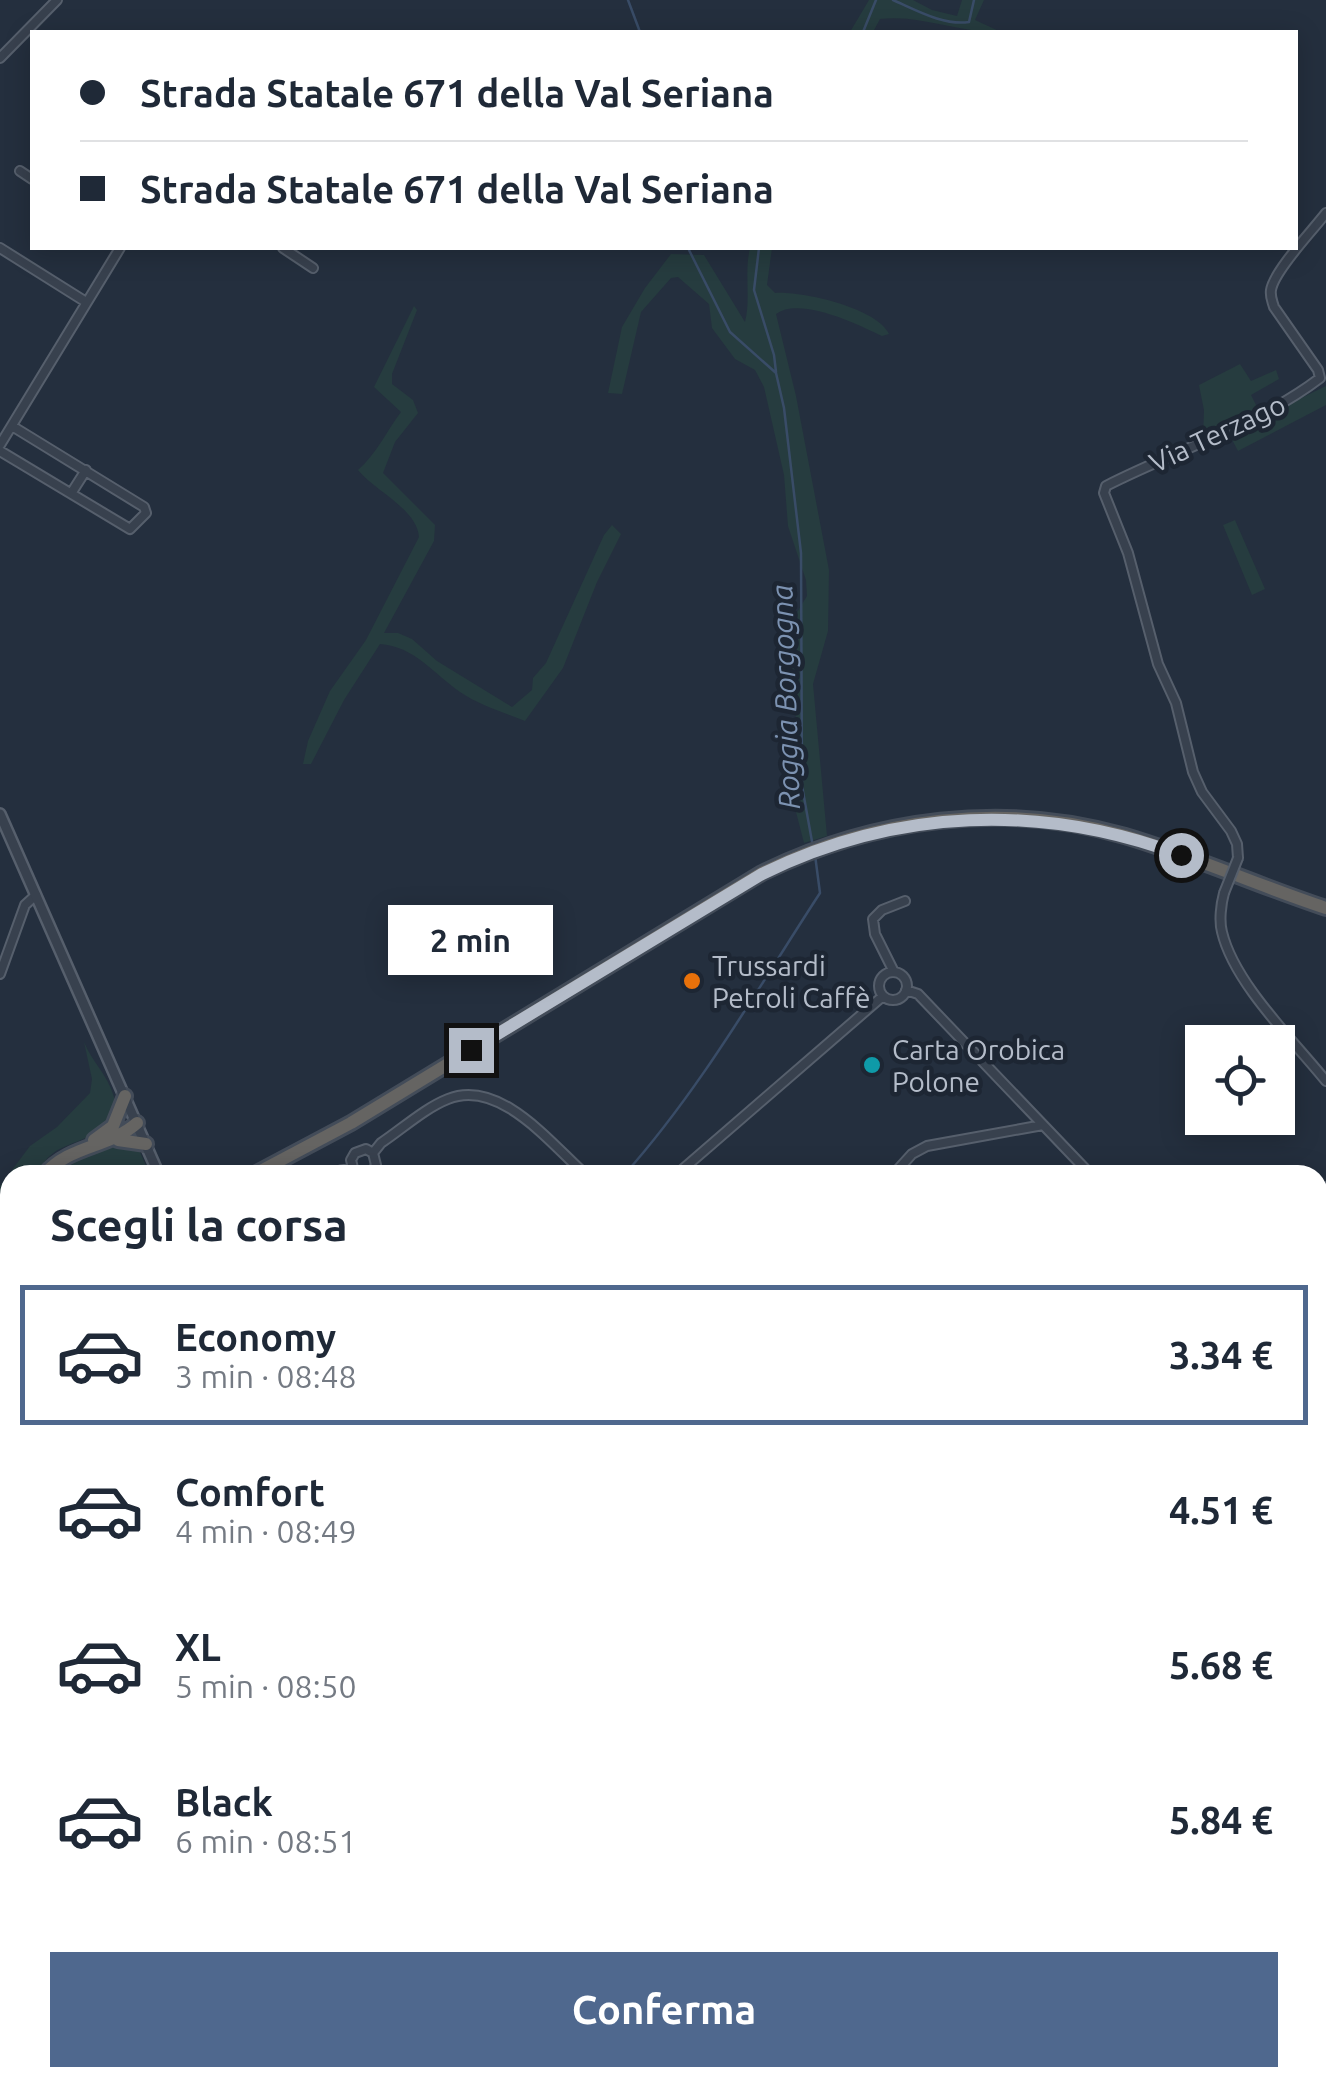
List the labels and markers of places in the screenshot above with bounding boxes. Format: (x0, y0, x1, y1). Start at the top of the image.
place label: Trussardi Petroli Caffè (712, 950, 871, 1013)
marker: Trussardi Petroli Caffè (681, 970, 703, 992)
place label: Carta Orobica Polone (892, 1034, 1065, 1097)
marker: Carta Orobica Polone (861, 1054, 883, 1076)

